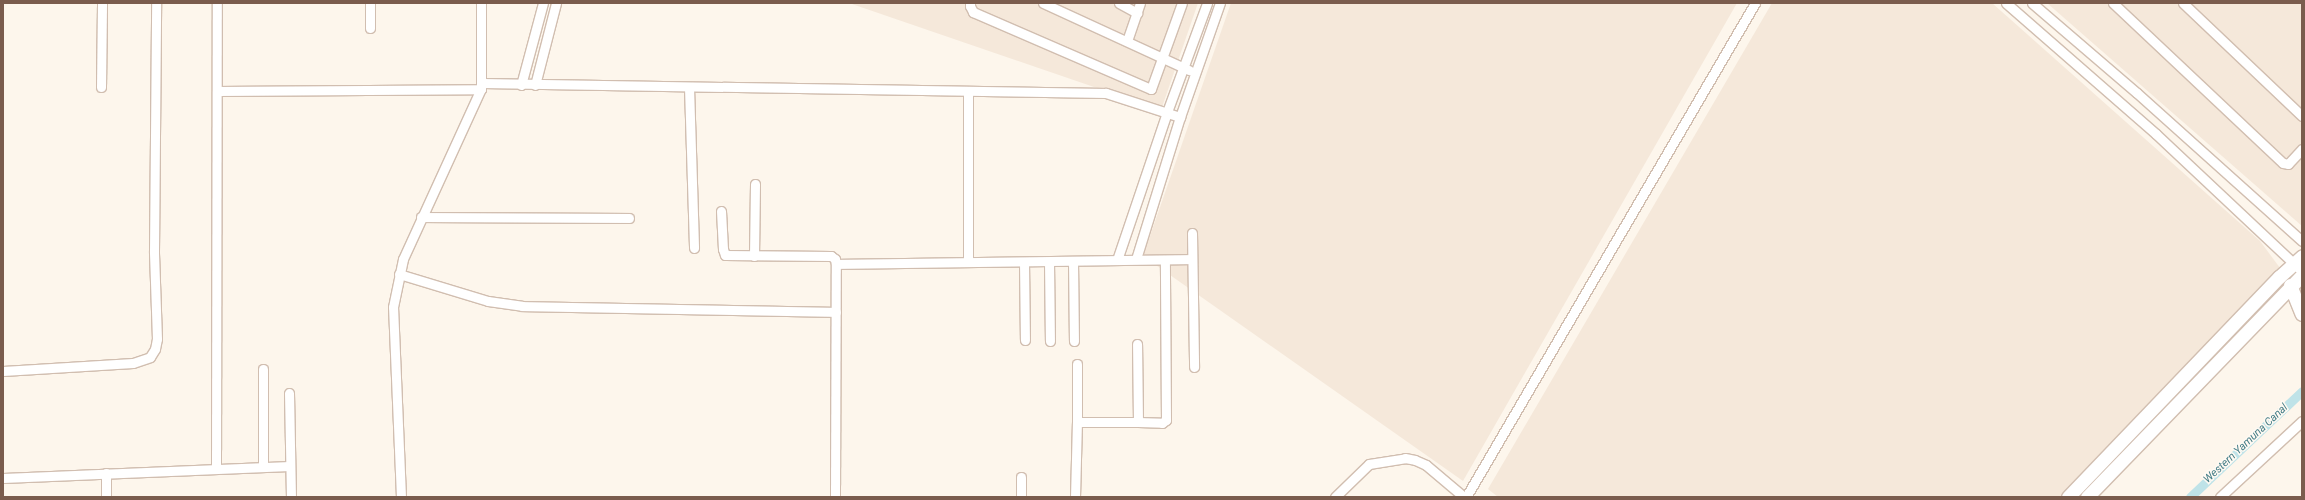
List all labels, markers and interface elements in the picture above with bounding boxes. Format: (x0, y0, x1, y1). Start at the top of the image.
water label: Western Yamuna Canal (2201, 402, 2291, 486)

